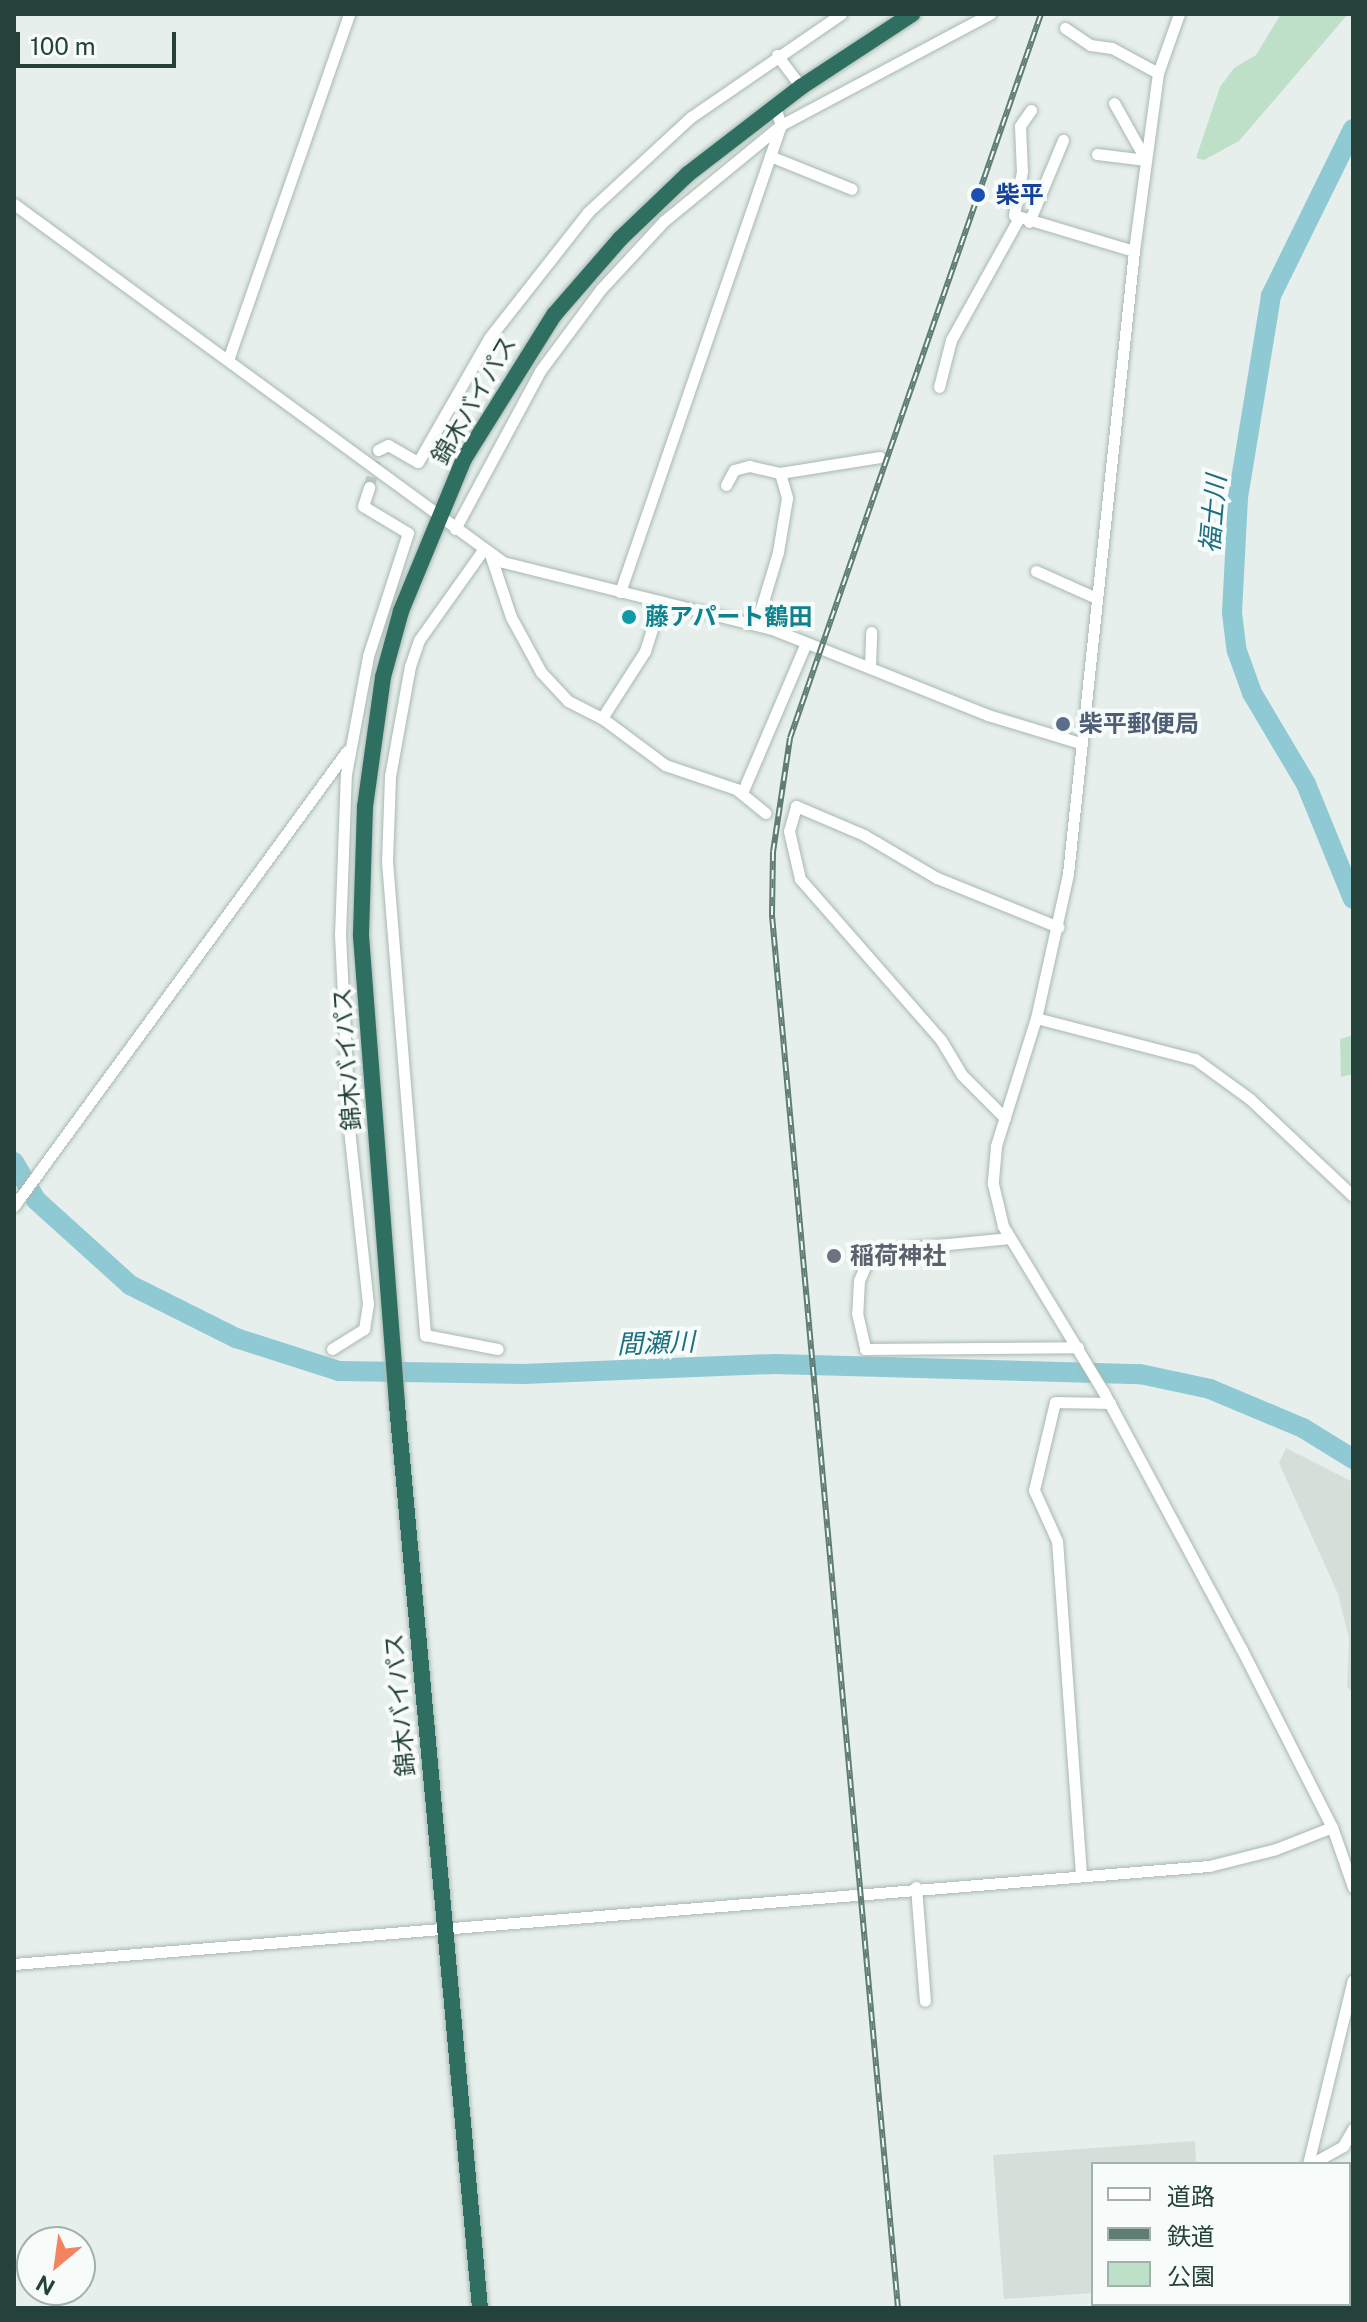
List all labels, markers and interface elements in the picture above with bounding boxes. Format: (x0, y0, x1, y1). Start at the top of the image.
scale bar (20, 16, 180, 66)
text: 100 m (30, 32, 96, 60)
place label: 柴平 (996, 181, 1044, 209)
marker: 柴平 (967, 184, 989, 206)
street label: 錦木バイパス (426, 330, 522, 470)
water label: 福士川 (1194, 474, 1232, 554)
place label: 藤アパート鶴田 (645, 603, 813, 631)
marker: 藤アパート鶴田 (620, 608, 638, 626)
place label: 柴平郵便局 (1079, 710, 1199, 738)
marker: 柴平郵便局 (1054, 715, 1072, 733)
street label: 錦木バイパス (328, 986, 366, 1132)
place label: 稲荷神社 (850, 1242, 946, 1270)
marker: 稲荷神社 (825, 1247, 843, 1265)
water label: 間瀬川 (616, 1326, 696, 1360)
street label: 錦木バイパス (379, 1632, 421, 1778)
legend (1091, 2162, 1351, 2306)
text: 道路 (1167, 2182, 1215, 2210)
text: 鉄道 (1167, 2222, 1215, 2250)
north arrow (16, 2226, 96, 2306)
text: 公園 (1167, 2262, 1215, 2290)
text: N (32, 2270, 59, 2301)

